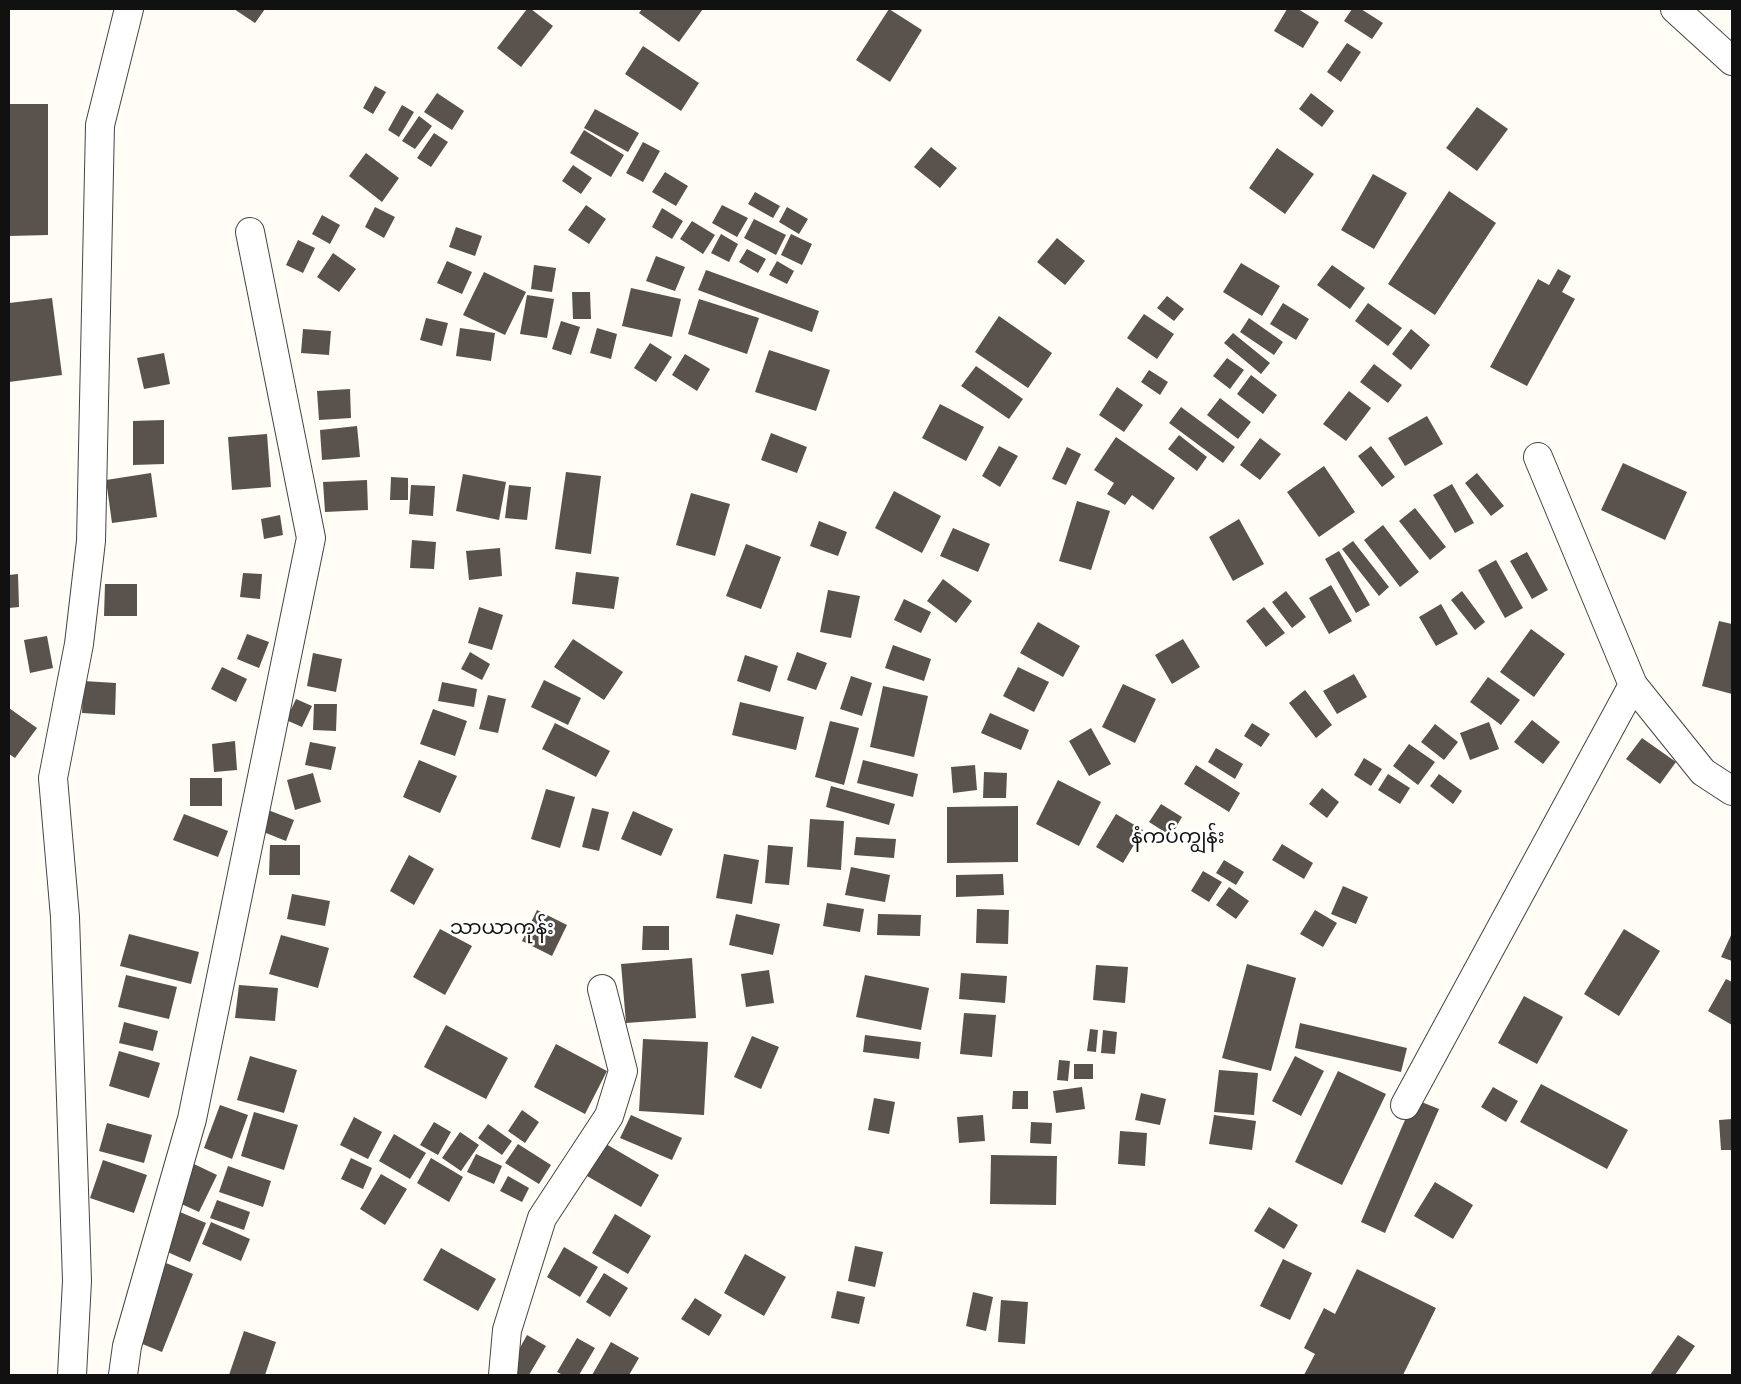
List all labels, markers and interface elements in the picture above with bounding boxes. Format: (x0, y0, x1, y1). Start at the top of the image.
district label: နံကပ်ကျွန်း (1131, 826, 1225, 850)
district label: သာယာကုန်း (450, 917, 554, 941)

